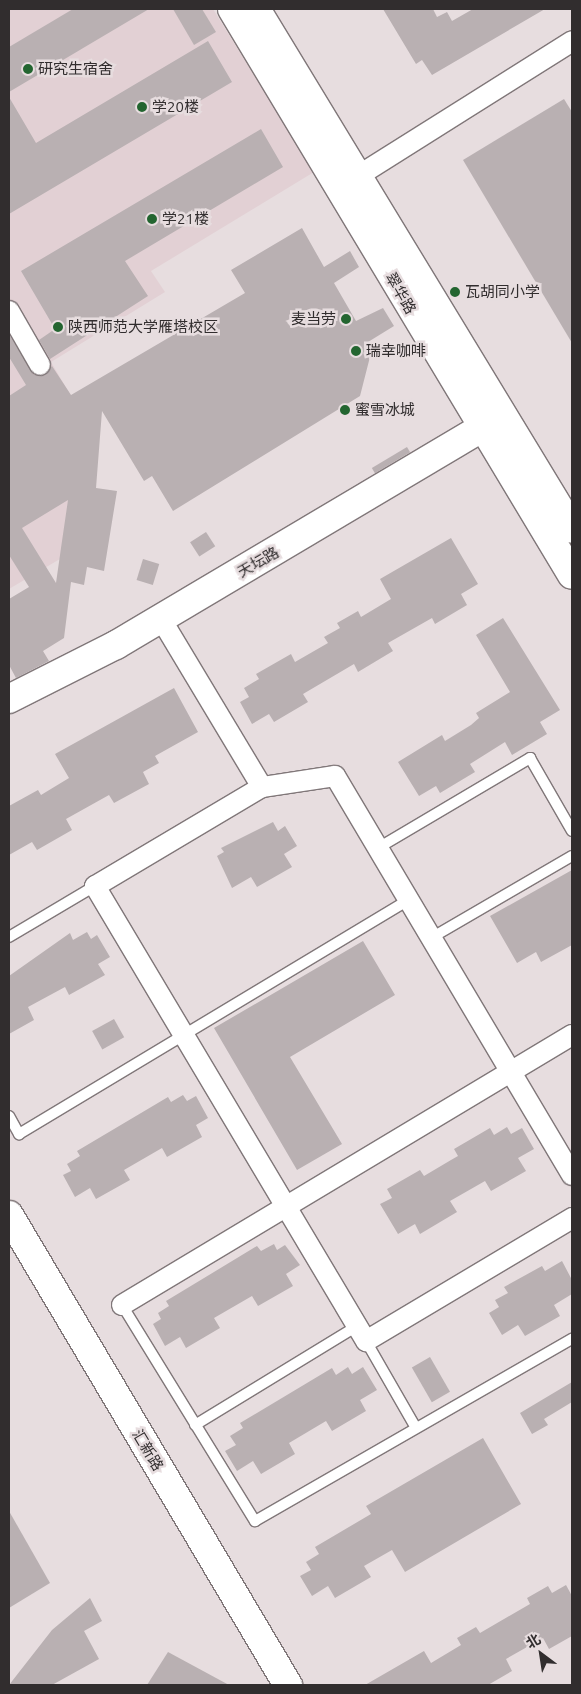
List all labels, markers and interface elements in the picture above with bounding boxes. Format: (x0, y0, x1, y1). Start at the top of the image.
place label: 研究生宿舍 (38, 60, 113, 78)
marker: 研究生宿舍 (22, 63, 34, 75)
place label: 学20楼 (152, 98, 199, 116)
marker: 学20楼 (136, 101, 148, 113)
place label: 学21楼 (162, 210, 209, 228)
marker: 学21楼 (146, 213, 158, 225)
street label: 翠华路 (382, 269, 420, 317)
place label: 瓦胡同小学 (465, 283, 540, 301)
marker: 瓦胡同小学 (449, 286, 461, 298)
place label: 麦当劳 (291, 310, 336, 328)
marker: 麦当劳 (340, 313, 352, 325)
place label: 陕西师范大学雁塔校区 (68, 318, 218, 336)
marker: 陕西师范大学雁塔校区 (52, 321, 64, 333)
place label: 瑞幸咖啡 (366, 342, 426, 360)
marker: 瑞幸咖啡 (350, 345, 362, 357)
place label: 蜜雪冰城 (355, 401, 415, 419)
marker: 蜜雪冰城 (339, 404, 351, 416)
street label: 天坛路 (234, 543, 282, 581)
street label: 汇新路 (129, 1426, 167, 1474)
north arrow (516, 1629, 566, 1679)
text: 北 (523, 1631, 543, 1652)

